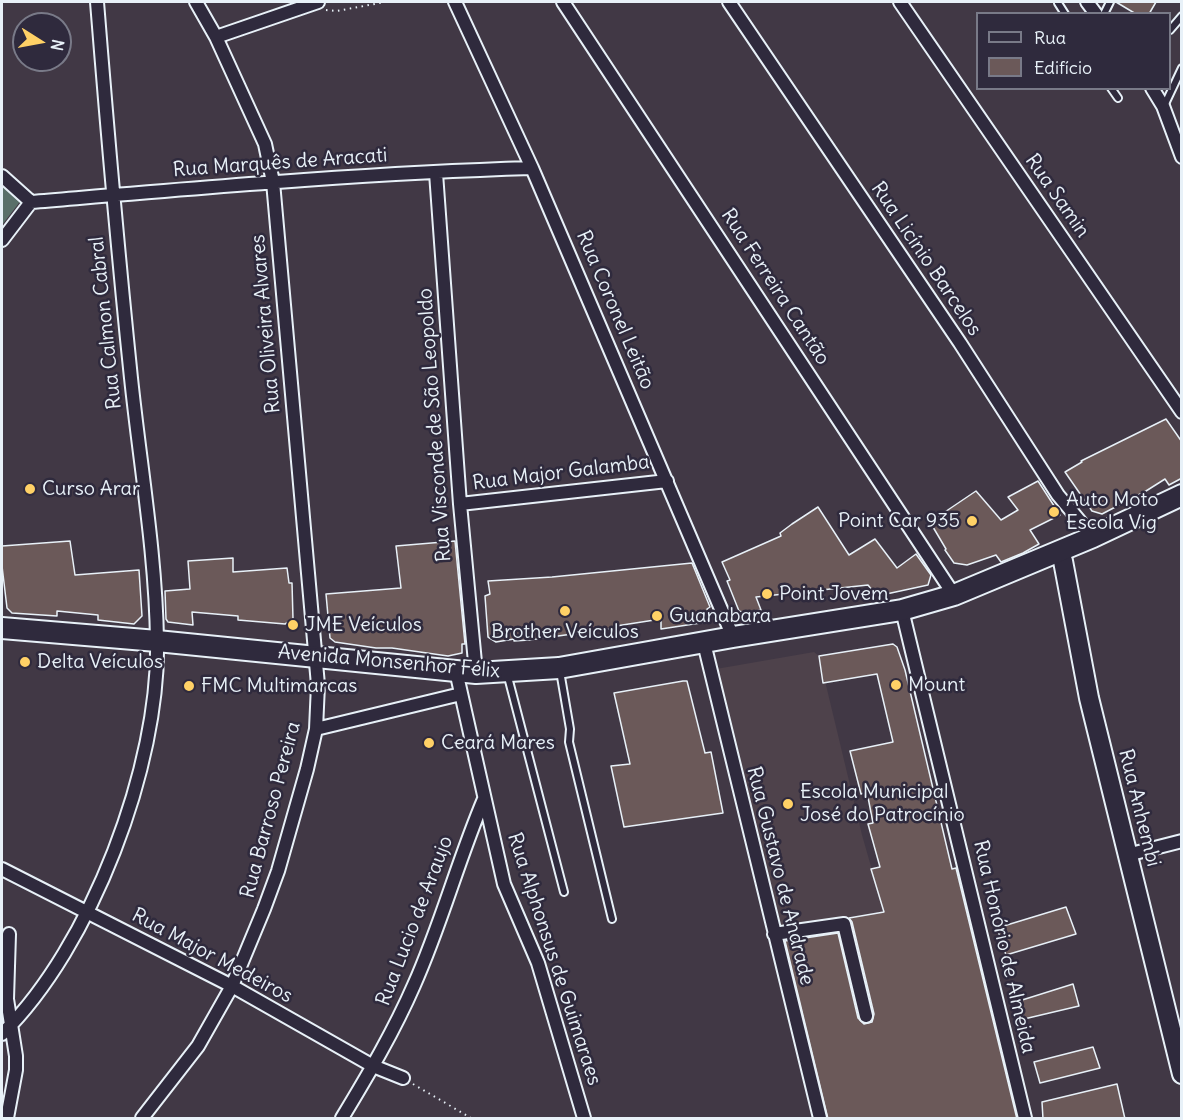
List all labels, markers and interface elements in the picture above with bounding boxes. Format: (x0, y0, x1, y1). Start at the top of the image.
north arrow (12, 12, 72, 72)
legend (976, 12, 1171, 90)
text: Rua (1034, 26, 1066, 49)
text: N (47, 38, 69, 52)
text: Edifício (1034, 56, 1092, 79)
street label: Rua Marquês de Aracati (172, 144, 388, 182)
street label: Rua Samin (1019, 150, 1095, 242)
street label: Rua Licínio Barcelos (866, 178, 986, 340)
street label: Rua Ferreira Cantão (715, 204, 835, 370)
street label: Rua Coronel Leitão (571, 227, 659, 393)
street label: Rua Oliveira Alvares (246, 233, 286, 415)
street label: Rua Calmon Cabral (85, 235, 127, 411)
street label: Rua Visconde de São Leopoldo (413, 287, 457, 563)
street label: Rua Major Galamba (471, 450, 651, 496)
place label: Curso Arar (42, 477, 140, 501)
marker: Curso Arar (23, 482, 37, 496)
place label: Auto Moto Escola Vig (1066, 488, 1158, 535)
marker: Auto Moto Escola Vig (1047, 505, 1061, 519)
place label: Point Car 935 (838, 509, 960, 533)
marker: Point Car 935 (965, 514, 979, 528)
place label: Point Jovem (779, 582, 889, 606)
marker: Point Jovem (760, 587, 774, 601)
marker: Brother Veículos (558, 604, 572, 618)
place label: Guanabara (669, 604, 771, 628)
marker: Guanabara (650, 609, 664, 623)
place label: JME Veículos (305, 613, 422, 637)
marker: JME Veículos (286, 618, 300, 632)
place label: Brother Veículos (491, 620, 639, 644)
street label: Avenida Monsenhor Félix (277, 640, 501, 684)
place label: Delta Veículos (37, 650, 163, 674)
marker: Delta Veículos (18, 655, 32, 669)
place label: Mount (908, 673, 965, 697)
place label: FMC Multimarcas (201, 674, 357, 698)
marker: Mount (889, 678, 903, 692)
marker: FMC Multimarcas (182, 679, 196, 693)
street label: Rua Barroso Pereira (236, 719, 306, 901)
place label: Ceará Mares (441, 731, 555, 755)
marker: Ceará Mares (422, 736, 436, 750)
street label: Rua Anhembi (1113, 747, 1165, 869)
street label: Rua Gustavo de Andrade (741, 764, 819, 988)
place label: Escola Municipal José do Patrocínio (800, 780, 965, 827)
marker: Escola Municipal José do Patrocínio (781, 797, 795, 811)
street label: Rua Alphonsus de Guimaraes (502, 830, 606, 1088)
street label: Rua Lucio de Araujo (372, 833, 458, 1009)
street label: Rua Honório de Almeida (968, 838, 1040, 1056)
street label: Rua Major Medeiros (128, 903, 296, 1009)

